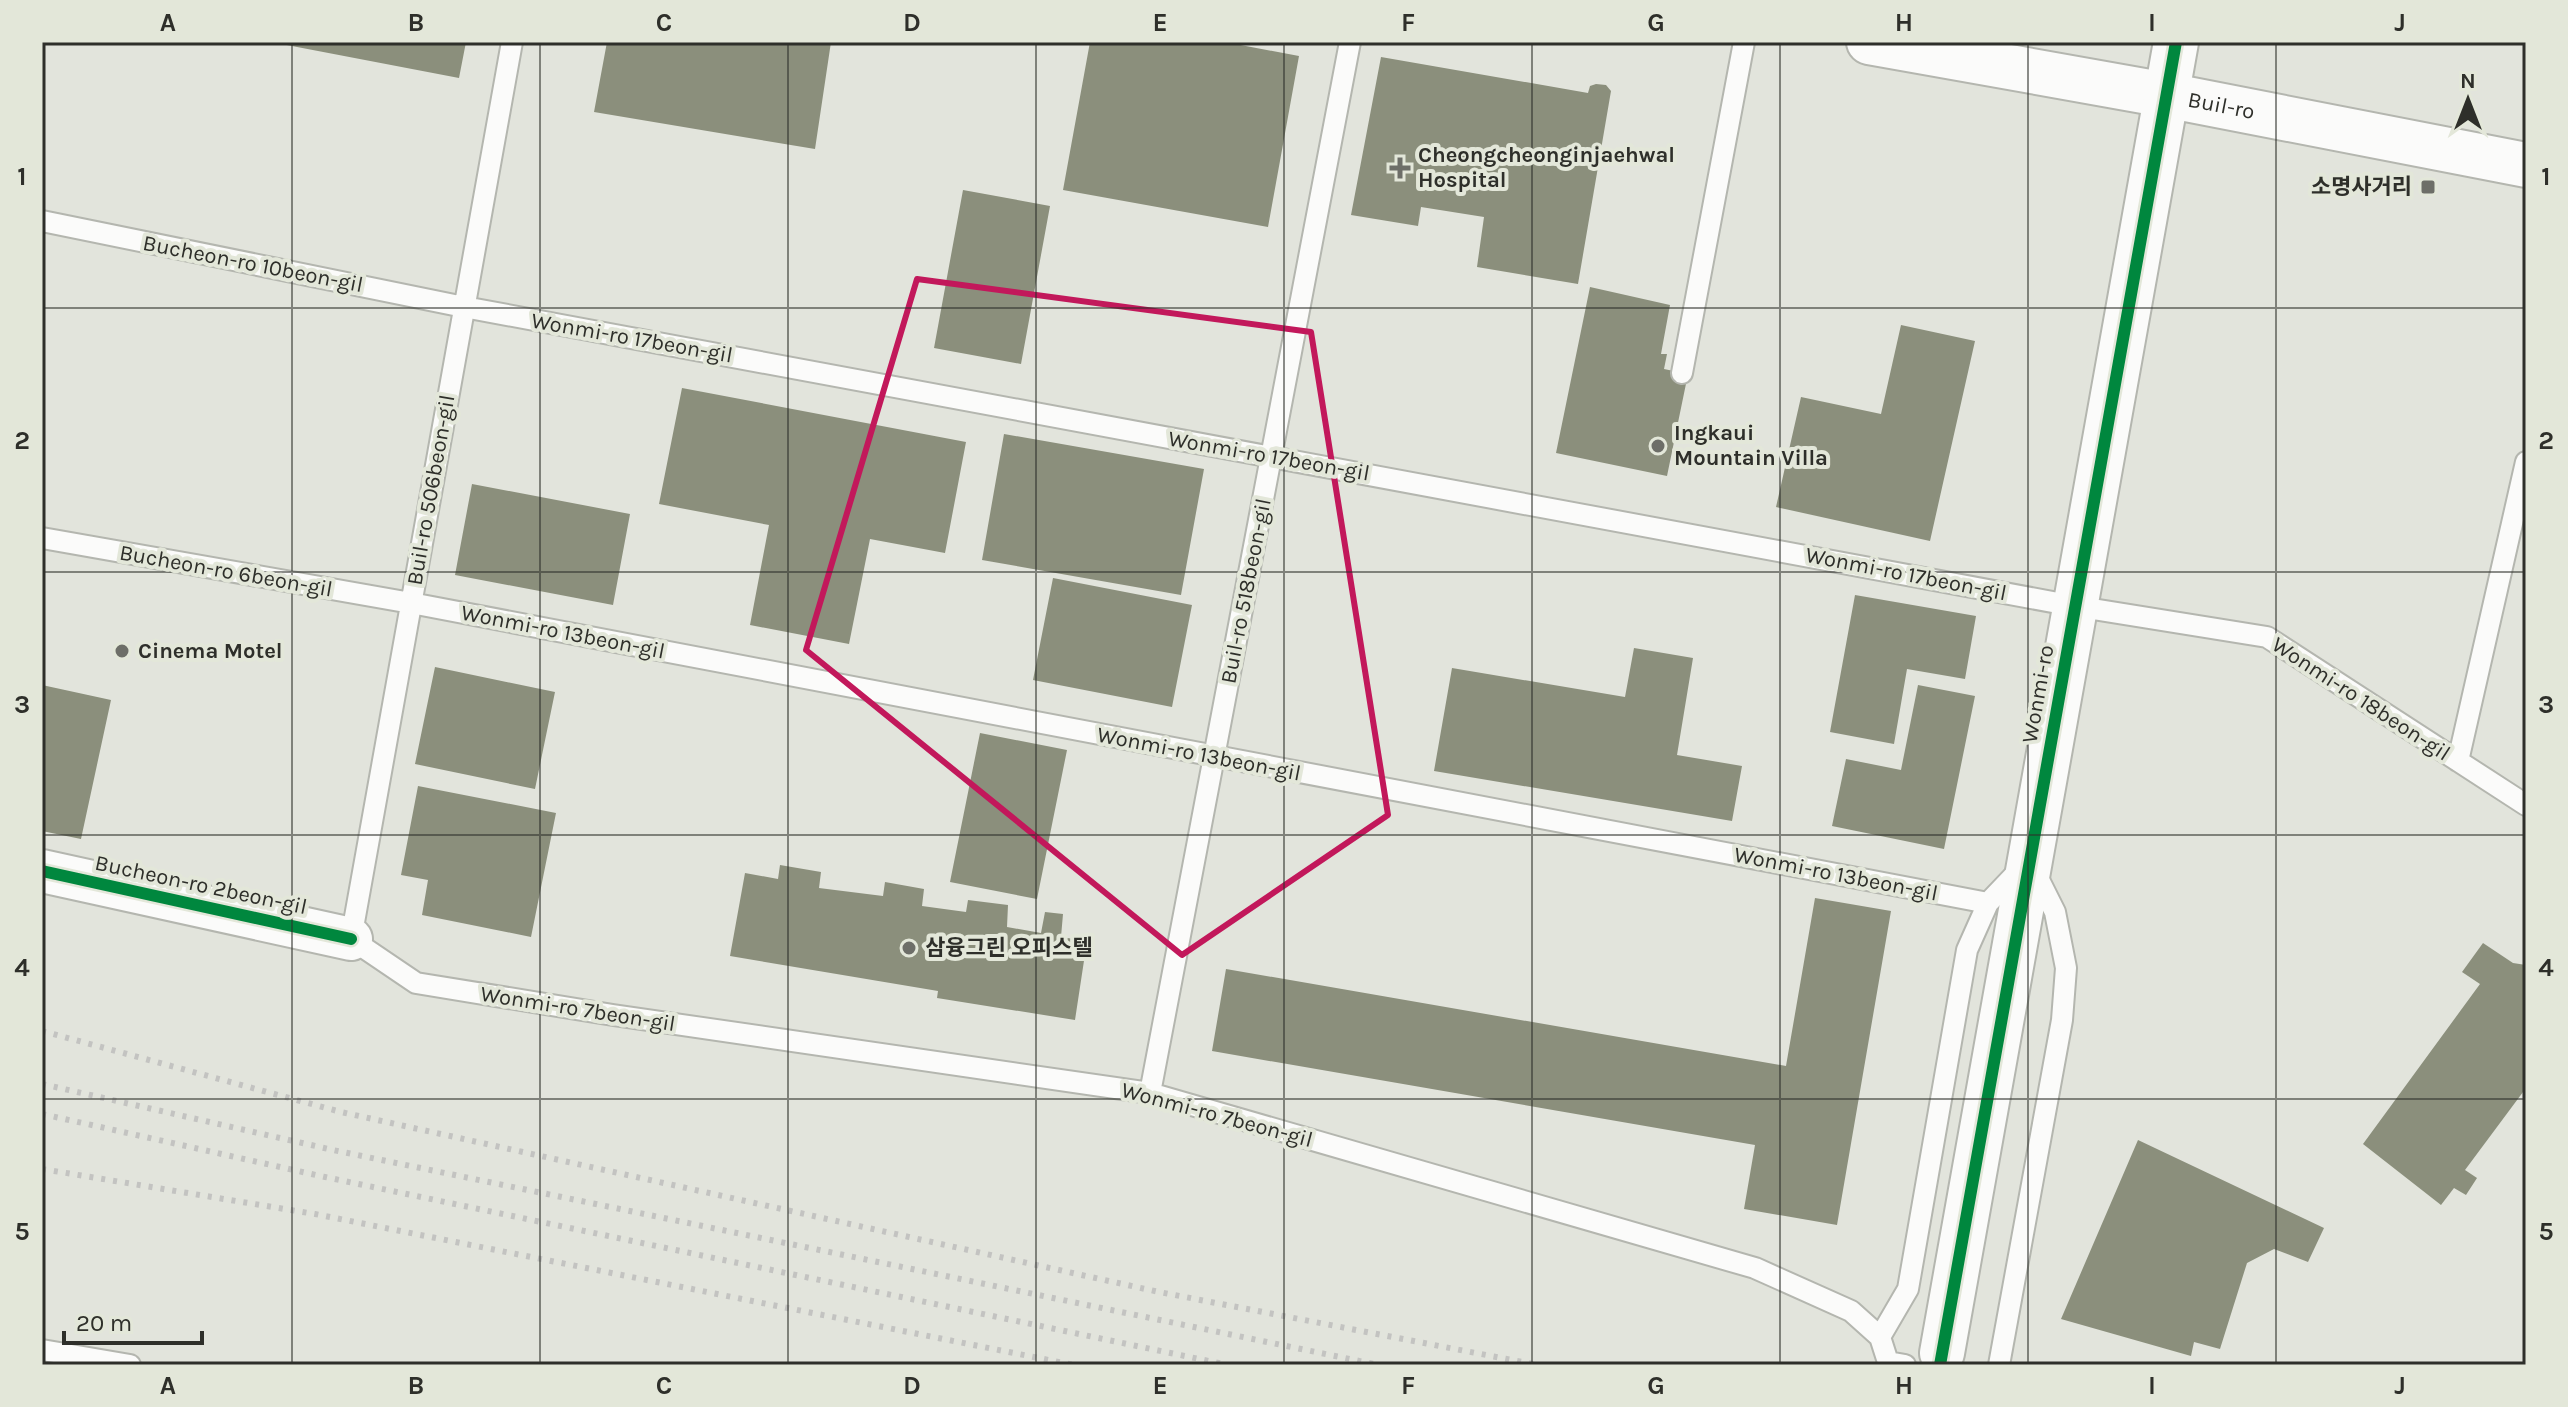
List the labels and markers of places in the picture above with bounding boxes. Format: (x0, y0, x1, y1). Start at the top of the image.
place label: Cheongcheonginjaehwal Hospital (1418, 142, 1675, 193)
marker: Cheongcheonginjaehwal Hospital (1389, 157, 1411, 179)
place label: 소명사거리 (2311, 174, 2412, 200)
marker: 소명사거리 (2419, 178, 2437, 196)
place label: Ingkaui Mountain Villa (1674, 420, 1828, 471)
marker: Ingkaui Mountain Villa (1649, 437, 1667, 455)
place label: Cinema Motel (138, 638, 283, 664)
marker: Cinema Motel (113, 642, 131, 660)
place label: 삼융그린 오피스텔 (925, 935, 1093, 961)
marker: 삼융그린 오피스텔 (900, 939, 918, 957)

